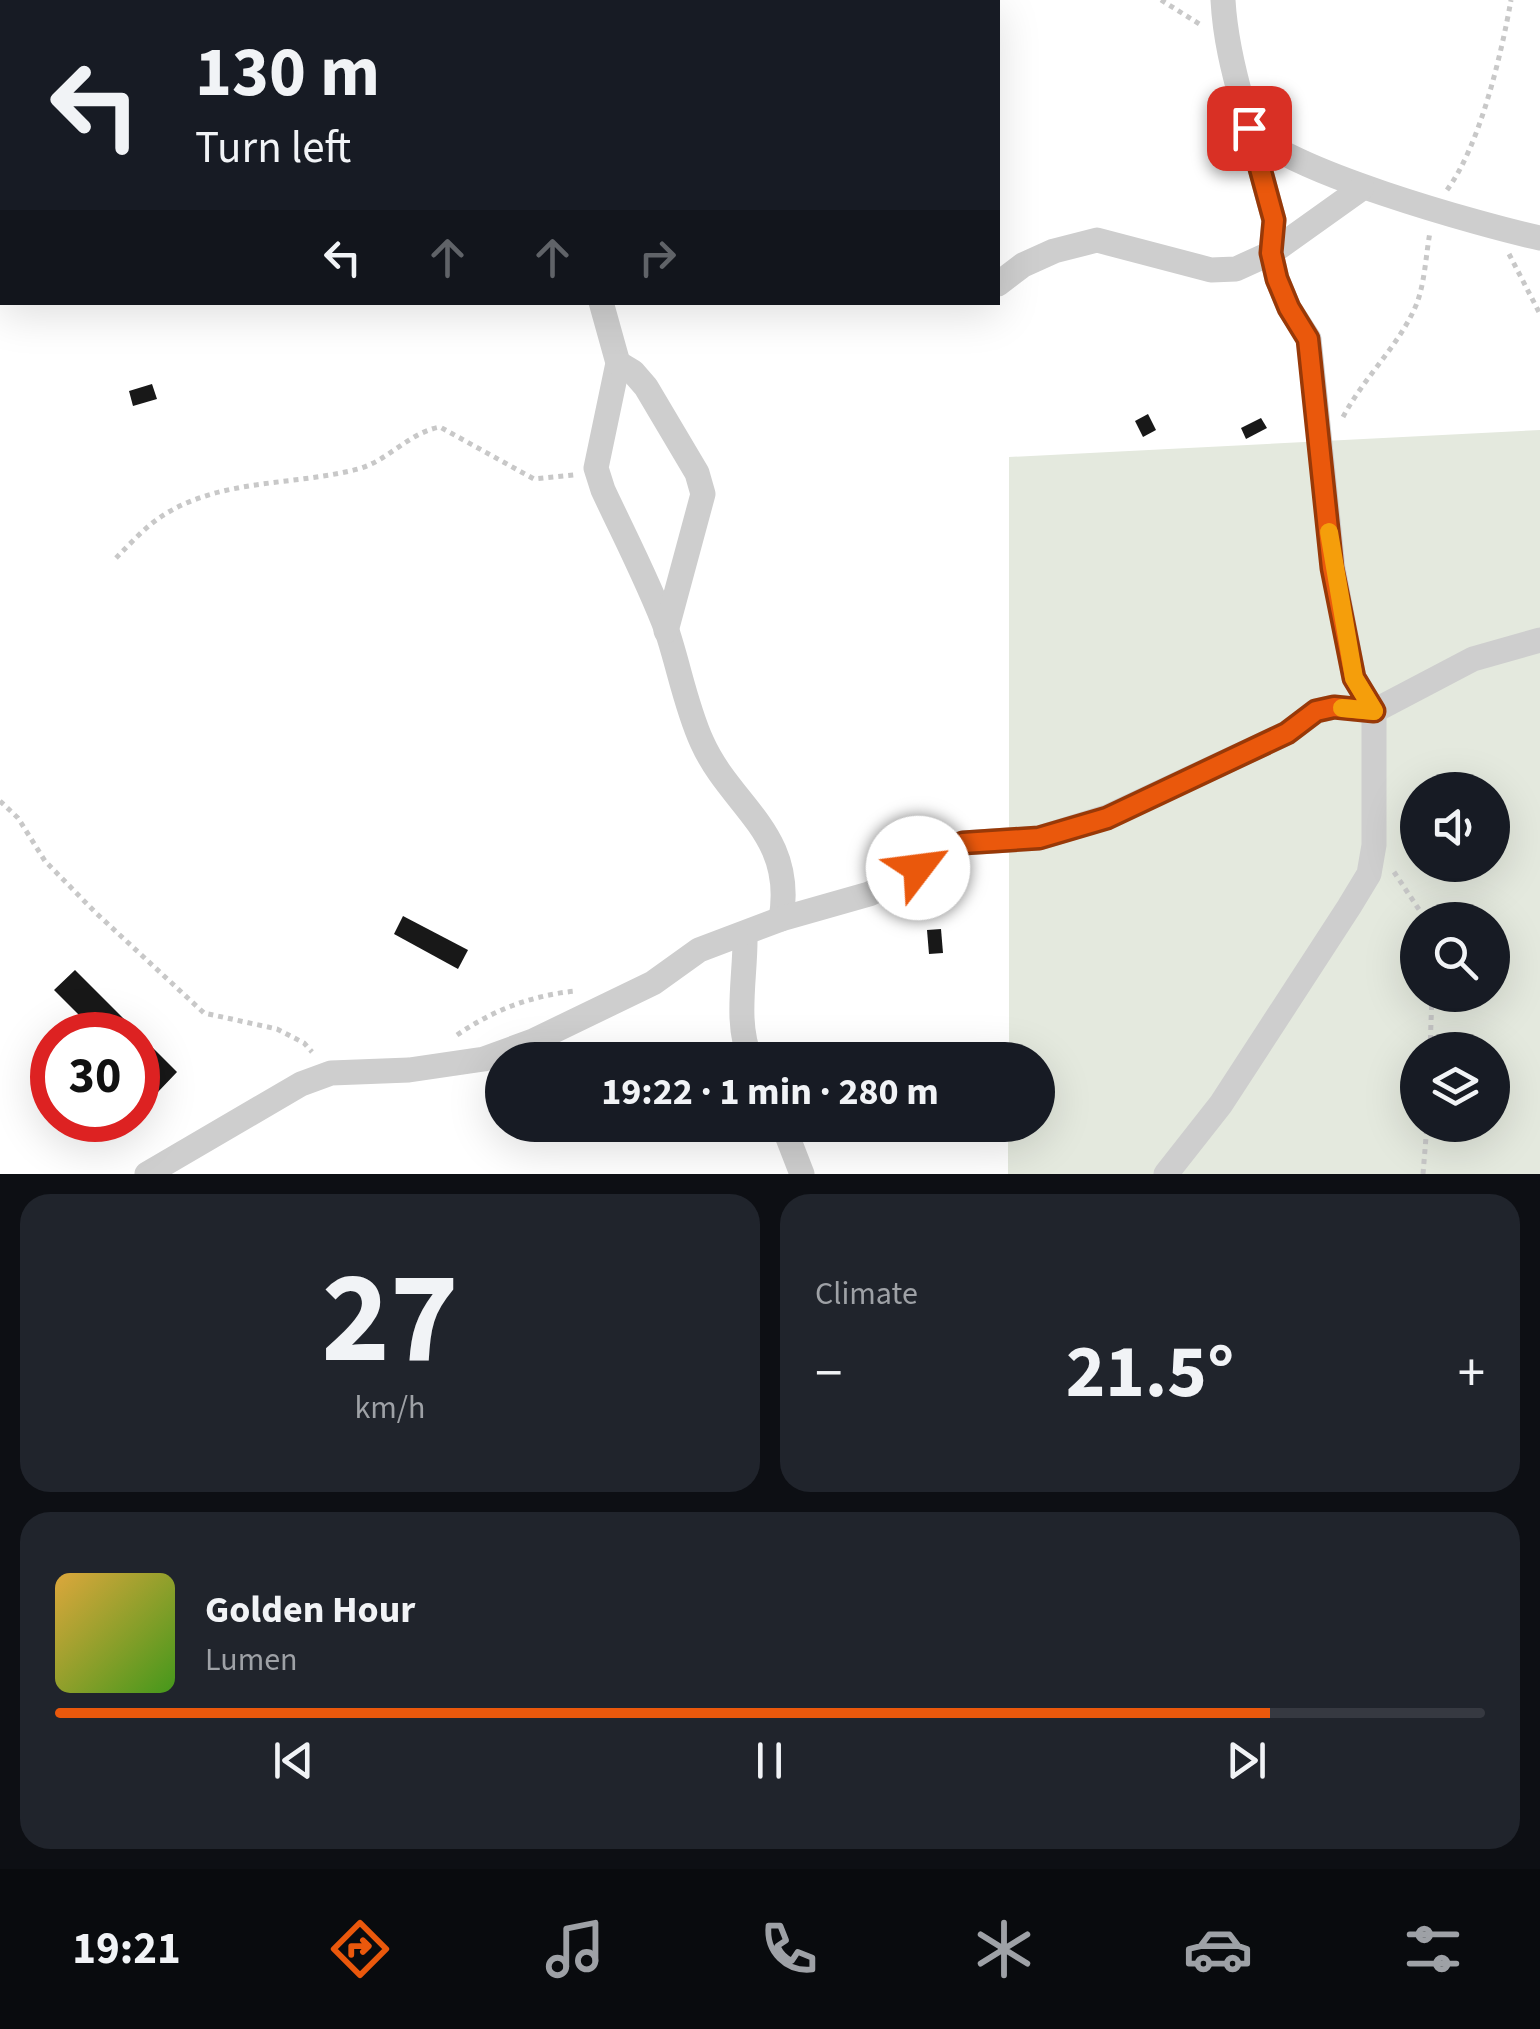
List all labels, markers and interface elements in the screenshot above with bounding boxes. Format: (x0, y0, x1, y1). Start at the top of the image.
text: 130 m (195, 23, 380, 123)
icon: left (30, 40, 160, 170)
pin (1207, 86, 1292, 171)
icon: arrive (1222, 101, 1277, 156)
text: Turn left (195, 116, 351, 180)
icon: left (315, 230, 370, 285)
icon: ahead (420, 230, 475, 285)
icon: ahead (525, 230, 580, 285)
icon: right (630, 230, 685, 285)
map controls (1400, 772, 1510, 1142)
button: sound (1400, 772, 1510, 882)
position arrow (866, 816, 970, 920)
button: search (1400, 902, 1510, 1012)
speed limit sign: 30 (30, 1012, 160, 1142)
button: layers (1400, 1032, 1510, 1142)
text: 19:22 · 1 min · 280 m (601, 1065, 939, 1119)
text: 27 (321, 1227, 459, 1412)
text: Climate (815, 1271, 918, 1317)
text: 21.5° (1066, 1319, 1234, 1426)
text: − (815, 1335, 842, 1413)
text: + (1458, 1335, 1485, 1413)
text: km/h (355, 1385, 425, 1431)
text: Golden Hour (205, 1583, 415, 1637)
text: Lumen (205, 1637, 298, 1683)
icon: previous (266, 1733, 321, 1788)
icon: pause (742, 1733, 797, 1788)
icon: next (1219, 1733, 1274, 1788)
icon: directions (325, 1914, 395, 1984)
icon: music (540, 1914, 610, 1984)
icon: phone (754, 1914, 824, 1984)
icon: climate (969, 1914, 1039, 1984)
icon: car (1183, 1914, 1253, 1984)
icon: filters (1398, 1914, 1468, 1984)
text: 19:21 (72, 1917, 181, 1981)

